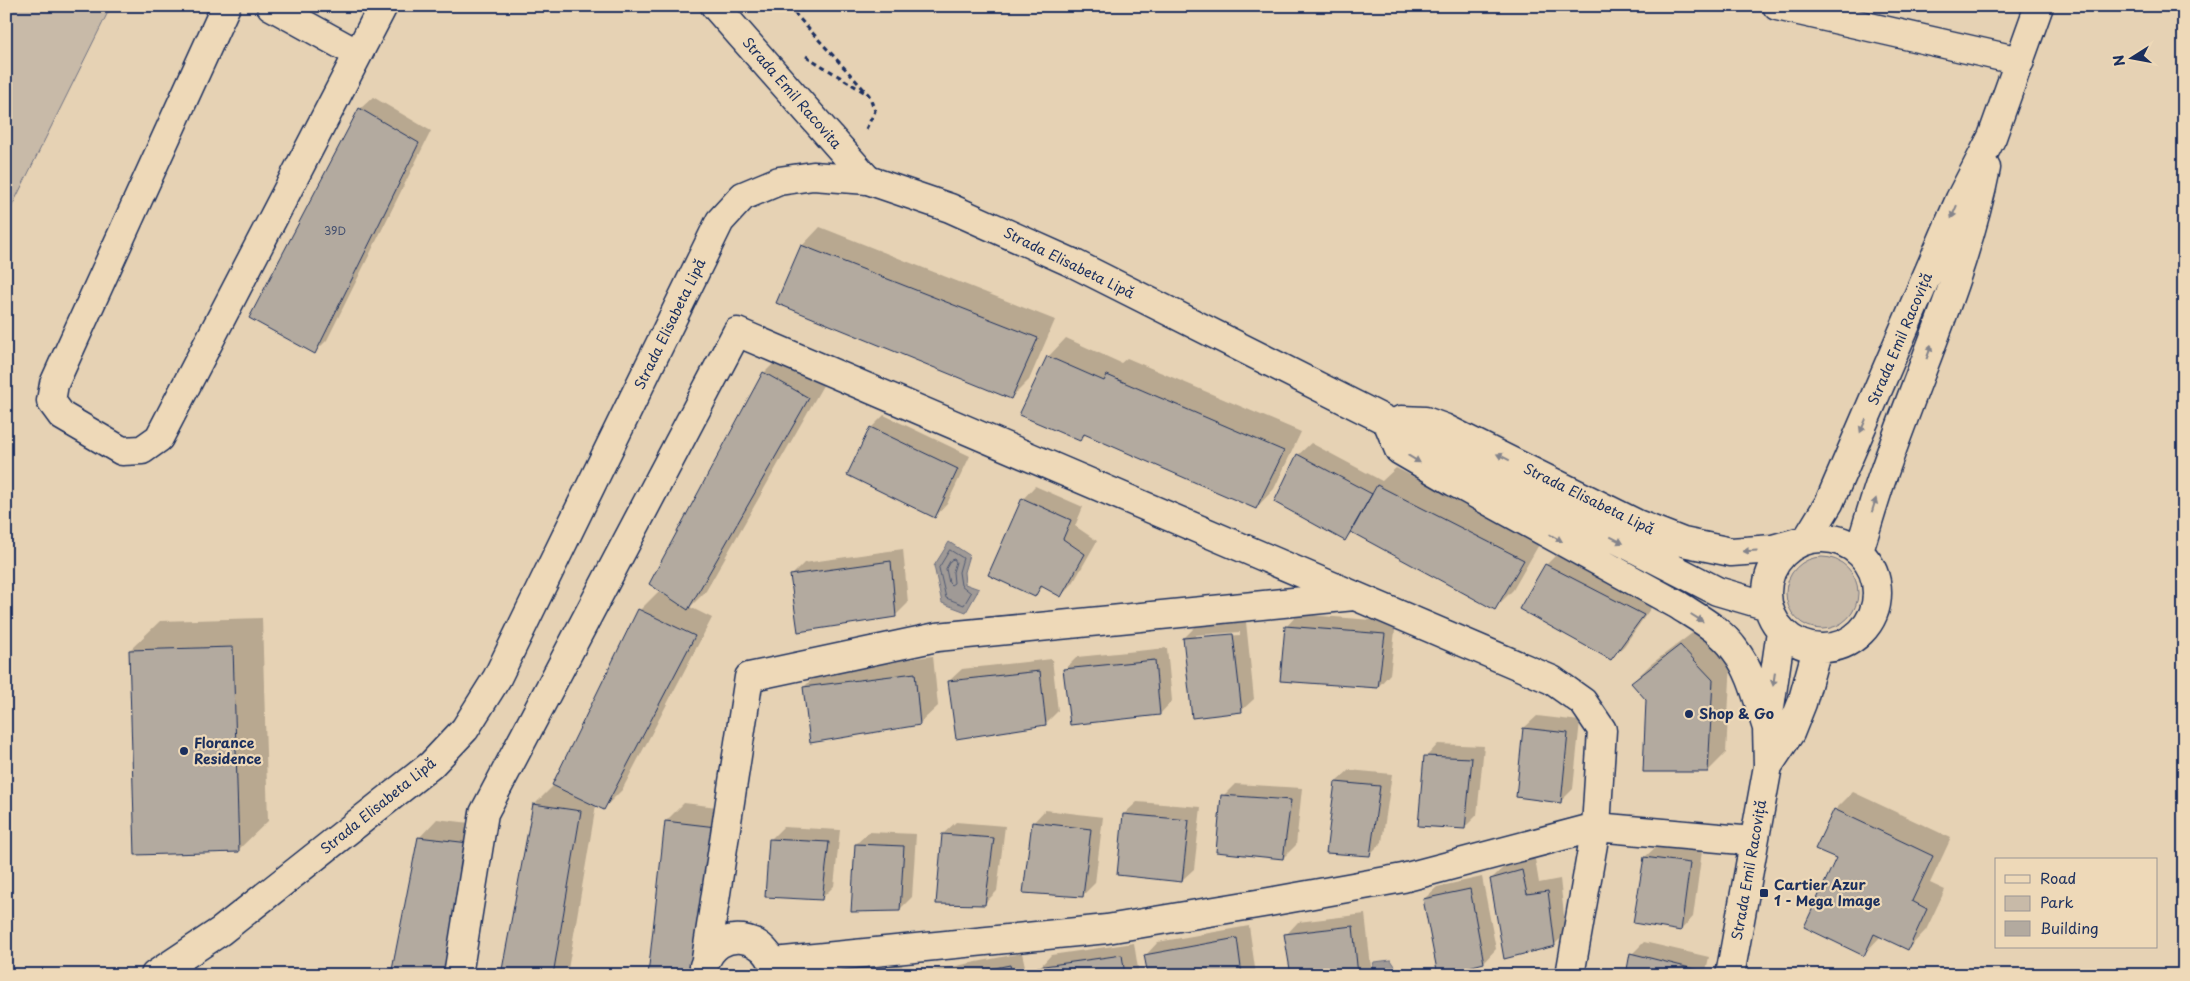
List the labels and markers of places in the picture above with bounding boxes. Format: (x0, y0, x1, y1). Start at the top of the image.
place label: Shop & Go (1699, 703, 1774, 724)
marker: Shop & Go (1683, 708, 1695, 720)
place label: Florance Residence (194, 732, 262, 769)
marker: Florance Residence (178, 745, 190, 757)
place label: Cartier Azur 1 - Mega Image (1774, 874, 1881, 911)
marker: Cartier Azur 1 - Mega Image (1758, 887, 1770, 899)

